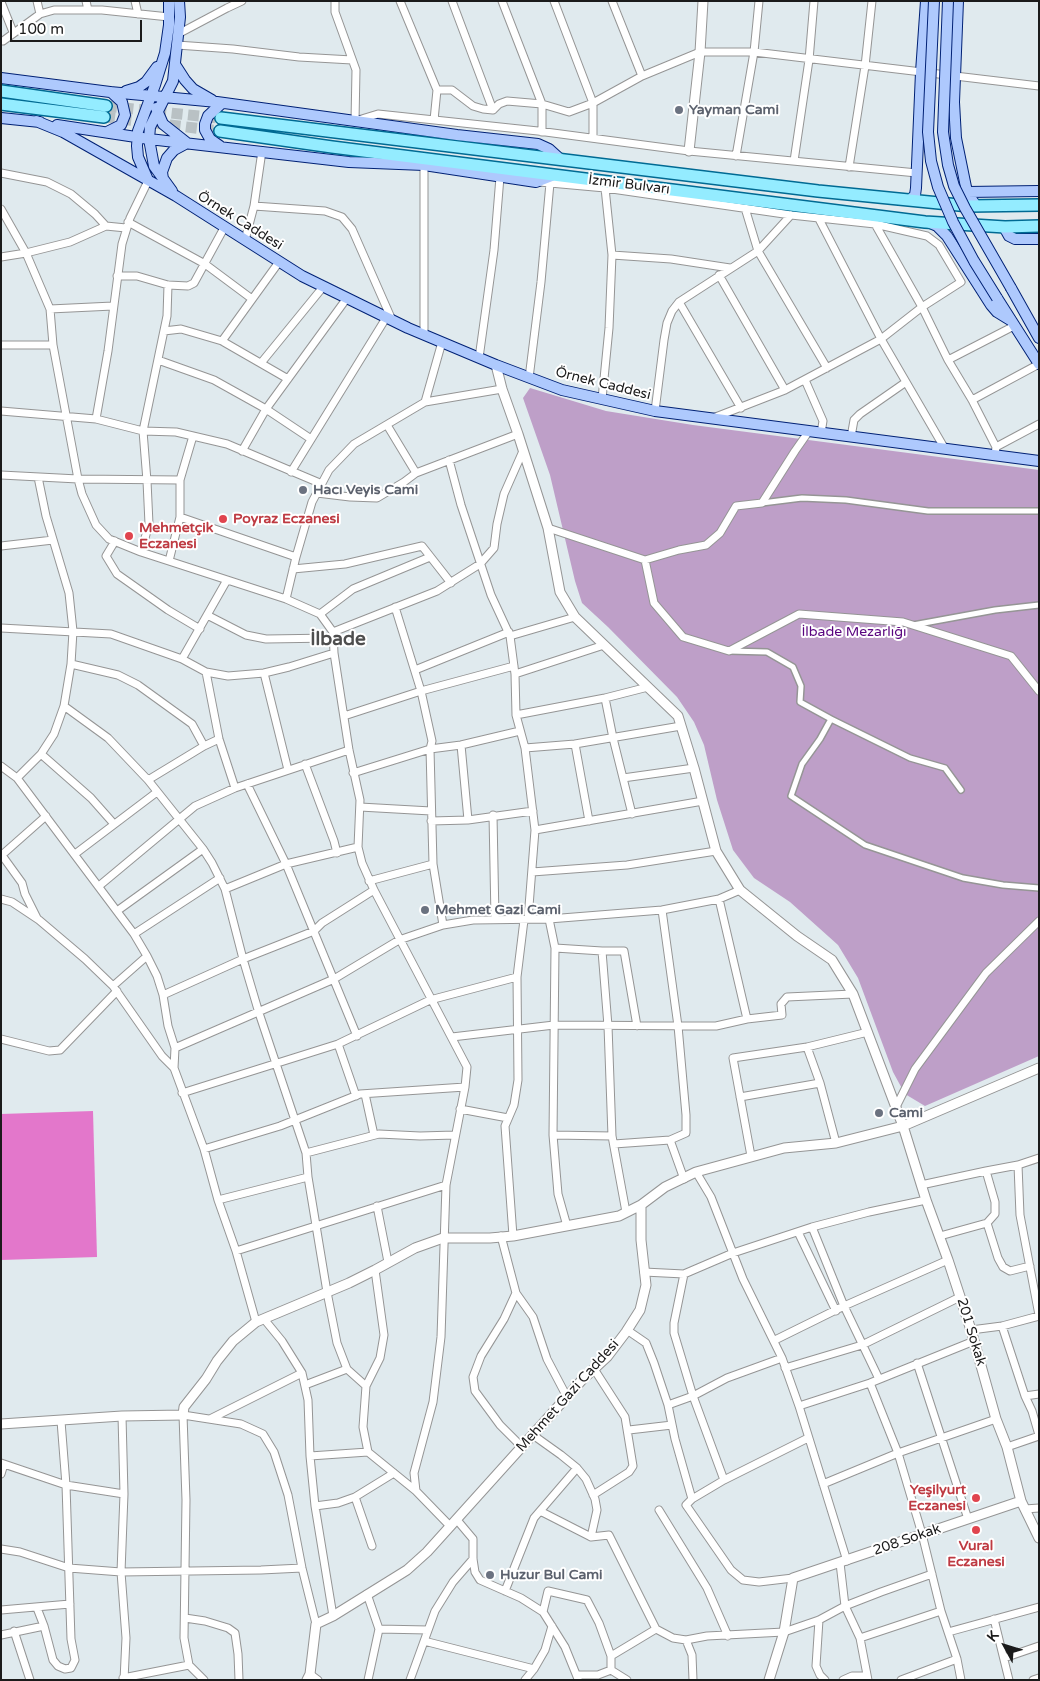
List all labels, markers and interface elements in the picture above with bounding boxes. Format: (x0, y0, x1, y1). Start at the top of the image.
scale bar (12, 10, 145, 42)
text: 100 m (18, 20, 64, 38)
place label: Yayman Cami (689, 102, 779, 118)
marker: Yayman Cami (673, 104, 685, 116)
street label: İzmir Bulvarı (587, 172, 671, 198)
street label: Örnek Caddesi (194, 188, 286, 254)
street label: Örnek Caddesi (554, 364, 652, 404)
place label: Hacı Veyis Cami (313, 482, 418, 498)
marker: Hacı Veyis Cami (297, 484, 309, 496)
place label: Poyraz Eczanesi (233, 511, 340, 527)
marker: Poyraz Eczanesi (217, 513, 229, 525)
place label: Mehmetçik Eczanesi (139, 520, 213, 552)
marker: Mehmetçik Eczanesi (123, 530, 135, 542)
park label: İlbade Mezarlığı (801, 624, 907, 640)
district label: İlbade (310, 629, 366, 651)
place label: Mehmet Gazi Cami (435, 902, 561, 918)
marker: Mehmet Gazi Cami (419, 904, 431, 916)
place label: Cami (889, 1105, 923, 1121)
marker: Cami (873, 1107, 885, 1119)
street label: 201 Sokak (953, 1296, 989, 1368)
street label: Mehmet Gazi Caddesi (513, 1336, 623, 1456)
place label: Yeşilyurt Eczanesi (908, 1482, 966, 1514)
marker: Yeşilyurt Eczanesi (970, 1492, 982, 1504)
street label: 208 Sokak (871, 1521, 943, 1559)
marker: Vural Eczanesi (970, 1524, 982, 1536)
place label: Vural Eczanesi (947, 1538, 1005, 1570)
place label: Huzur Bul Cami (500, 1567, 603, 1583)
marker: Huzur Bul Cami (484, 1569, 496, 1581)
north arrow (980, 1621, 1030, 1671)
text: K (983, 1627, 1003, 1645)

